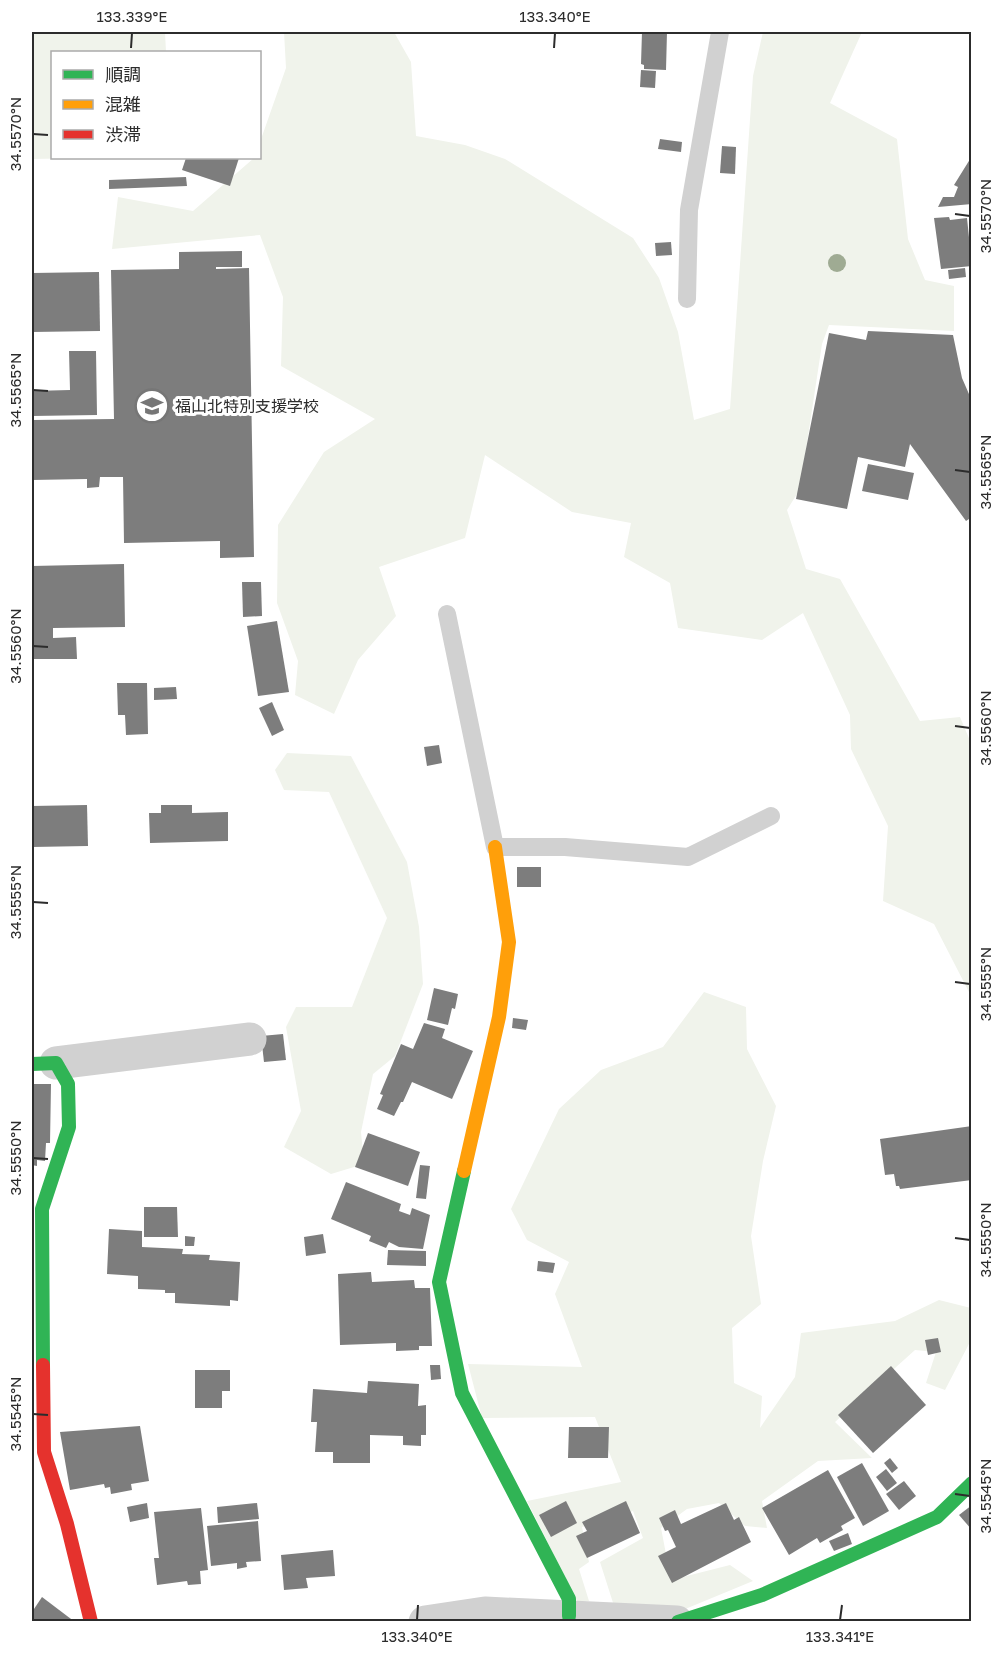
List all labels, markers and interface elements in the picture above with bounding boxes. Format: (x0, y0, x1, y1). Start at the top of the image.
text: 133.339°E (97, 7, 167, 25)
text: 133.340°E (519, 7, 591, 25)
legend (51, 51, 261, 159)
text: 順調 (105, 63, 141, 85)
text: 混雑 (105, 93, 141, 115)
text: 34.5570°N (6, 97, 24, 171)
text: 渋滞 (105, 123, 141, 145)
text: 34.5570°N (976, 179, 994, 253)
text: 34.5565°N (6, 353, 24, 427)
school or university icon: 福山北特別支援学校 (134, 388, 170, 424)
place label: 福山北特別支援学校 (175, 396, 319, 416)
text: 34.5565°N (976, 435, 994, 509)
text: 34.5560°N (6, 608, 24, 684)
text: 34.5560°N (976, 690, 994, 766)
text: 34.5555°N (6, 865, 24, 939)
text: 34.5555°N (976, 947, 994, 1021)
text: 34.5550°N (6, 1120, 24, 1196)
text: 34.5550°N (976, 1202, 994, 1278)
text: 34.5545°N (6, 1377, 24, 1451)
text: 34.5545°N (976, 1459, 994, 1533)
text: 133.340°E (381, 1627, 453, 1645)
text: 133.341°E (806, 1627, 874, 1645)

